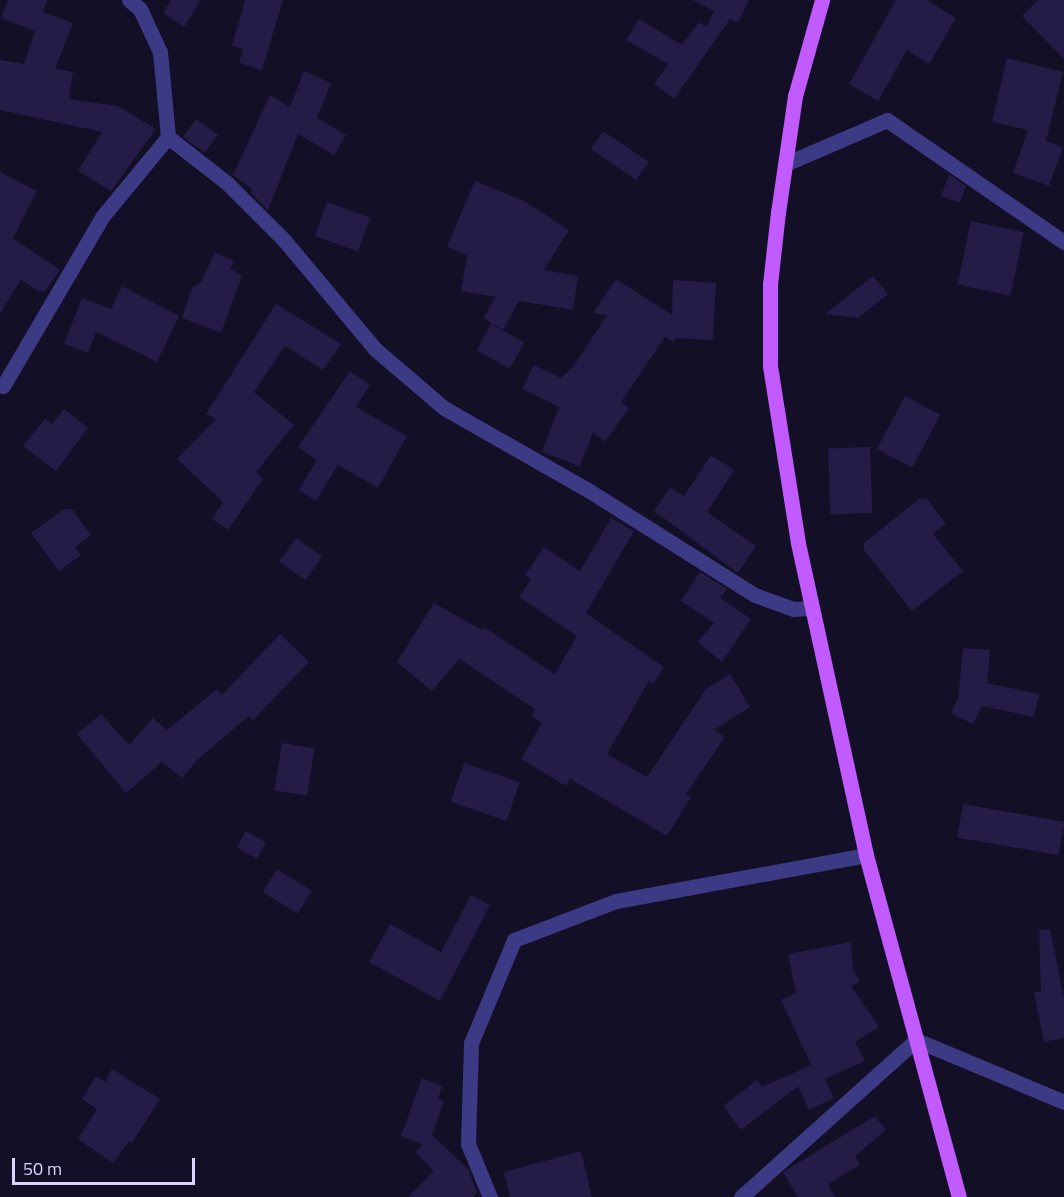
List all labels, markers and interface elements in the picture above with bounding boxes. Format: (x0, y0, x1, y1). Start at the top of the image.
scale bar (15, 1146, 198, 1184)
text: 50 m (23, 1155, 62, 1182)

